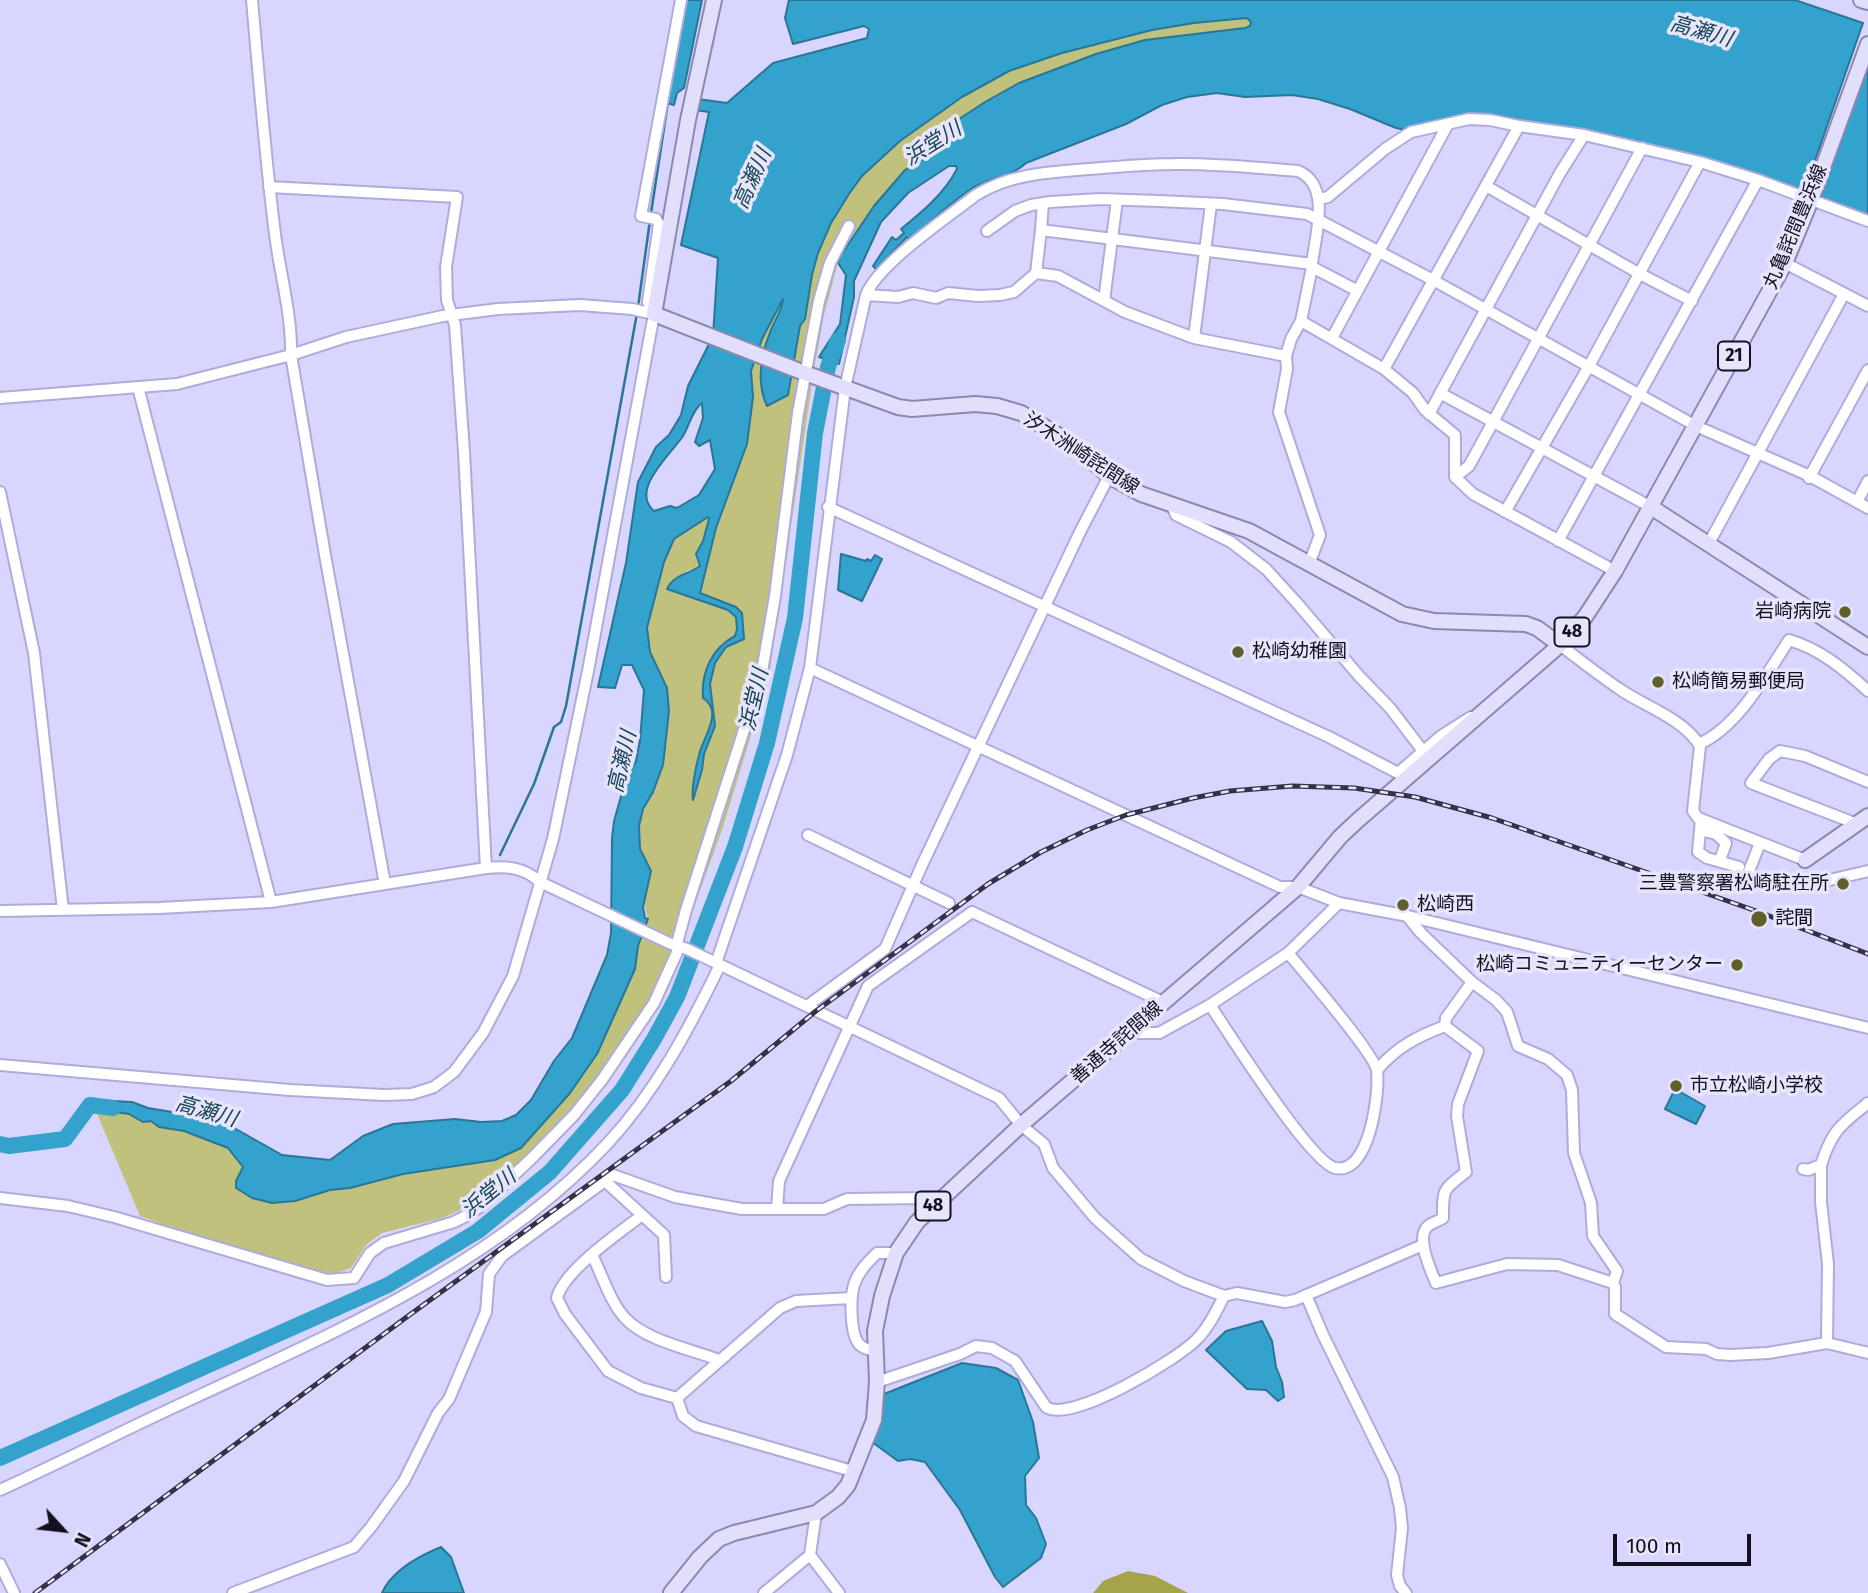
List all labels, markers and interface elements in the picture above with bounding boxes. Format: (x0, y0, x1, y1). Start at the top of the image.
water label: 高瀬川 (1667, 11, 1735, 53)
water label: 浜堂川 (900, 117, 966, 171)
water label: 高瀬川 (729, 145, 777, 213)
street label: 丸亀詫間豊浜線 (1760, 161, 1832, 293)
road number: 21 (1718, 342, 1750, 370)
street label: 汐木洲崎詫間線 (1019, 408, 1143, 500)
place label: 岩崎病院 (1755, 601, 1831, 623)
marker: 岩崎病院 (1837, 604, 1853, 620)
road number: 48 (1554, 618, 1590, 646)
place label: 松崎幼稚園 (1252, 641, 1347, 663)
marker: 松崎幼稚園 (1230, 644, 1246, 660)
water label: 浜堂川 (736, 666, 774, 734)
place label: 松崎簡易郵便局 (1672, 671, 1805, 693)
marker: 松崎簡易郵便局 (1650, 674, 1666, 690)
water label: 高瀬川 (604, 728, 642, 796)
place label: 三豊警察署松崎駐在所 (1639, 873, 1829, 895)
marker: 三豊警察署松崎駐在所 (1835, 876, 1851, 892)
place label: 松崎西 (1417, 894, 1474, 916)
marker: 松崎西 (1395, 897, 1411, 913)
place label: 詫間 (1775, 908, 1813, 930)
marker: 詫間 (1749, 909, 1769, 929)
place label: 松崎コミュニティーセンター (1476, 954, 1723, 976)
marker: 松崎コミュニティーセンター (1729, 957, 1745, 973)
street label: 善通寺詫間線 (1067, 997, 1167, 1089)
place label: 市立松崎小学校 (1690, 1075, 1823, 1097)
marker: 市立松崎小学校 (1668, 1078, 1684, 1094)
water label: 高瀬川 (172, 1091, 240, 1133)
water label: 浜堂川 (457, 1164, 521, 1224)
road number: 48 (916, 1191, 950, 1220)
north arrow (28, 1495, 98, 1565)
scale bar (1616, 1520, 1754, 1564)
text: N (69, 1529, 95, 1551)
text: 100 m (1626, 1533, 1682, 1559)

